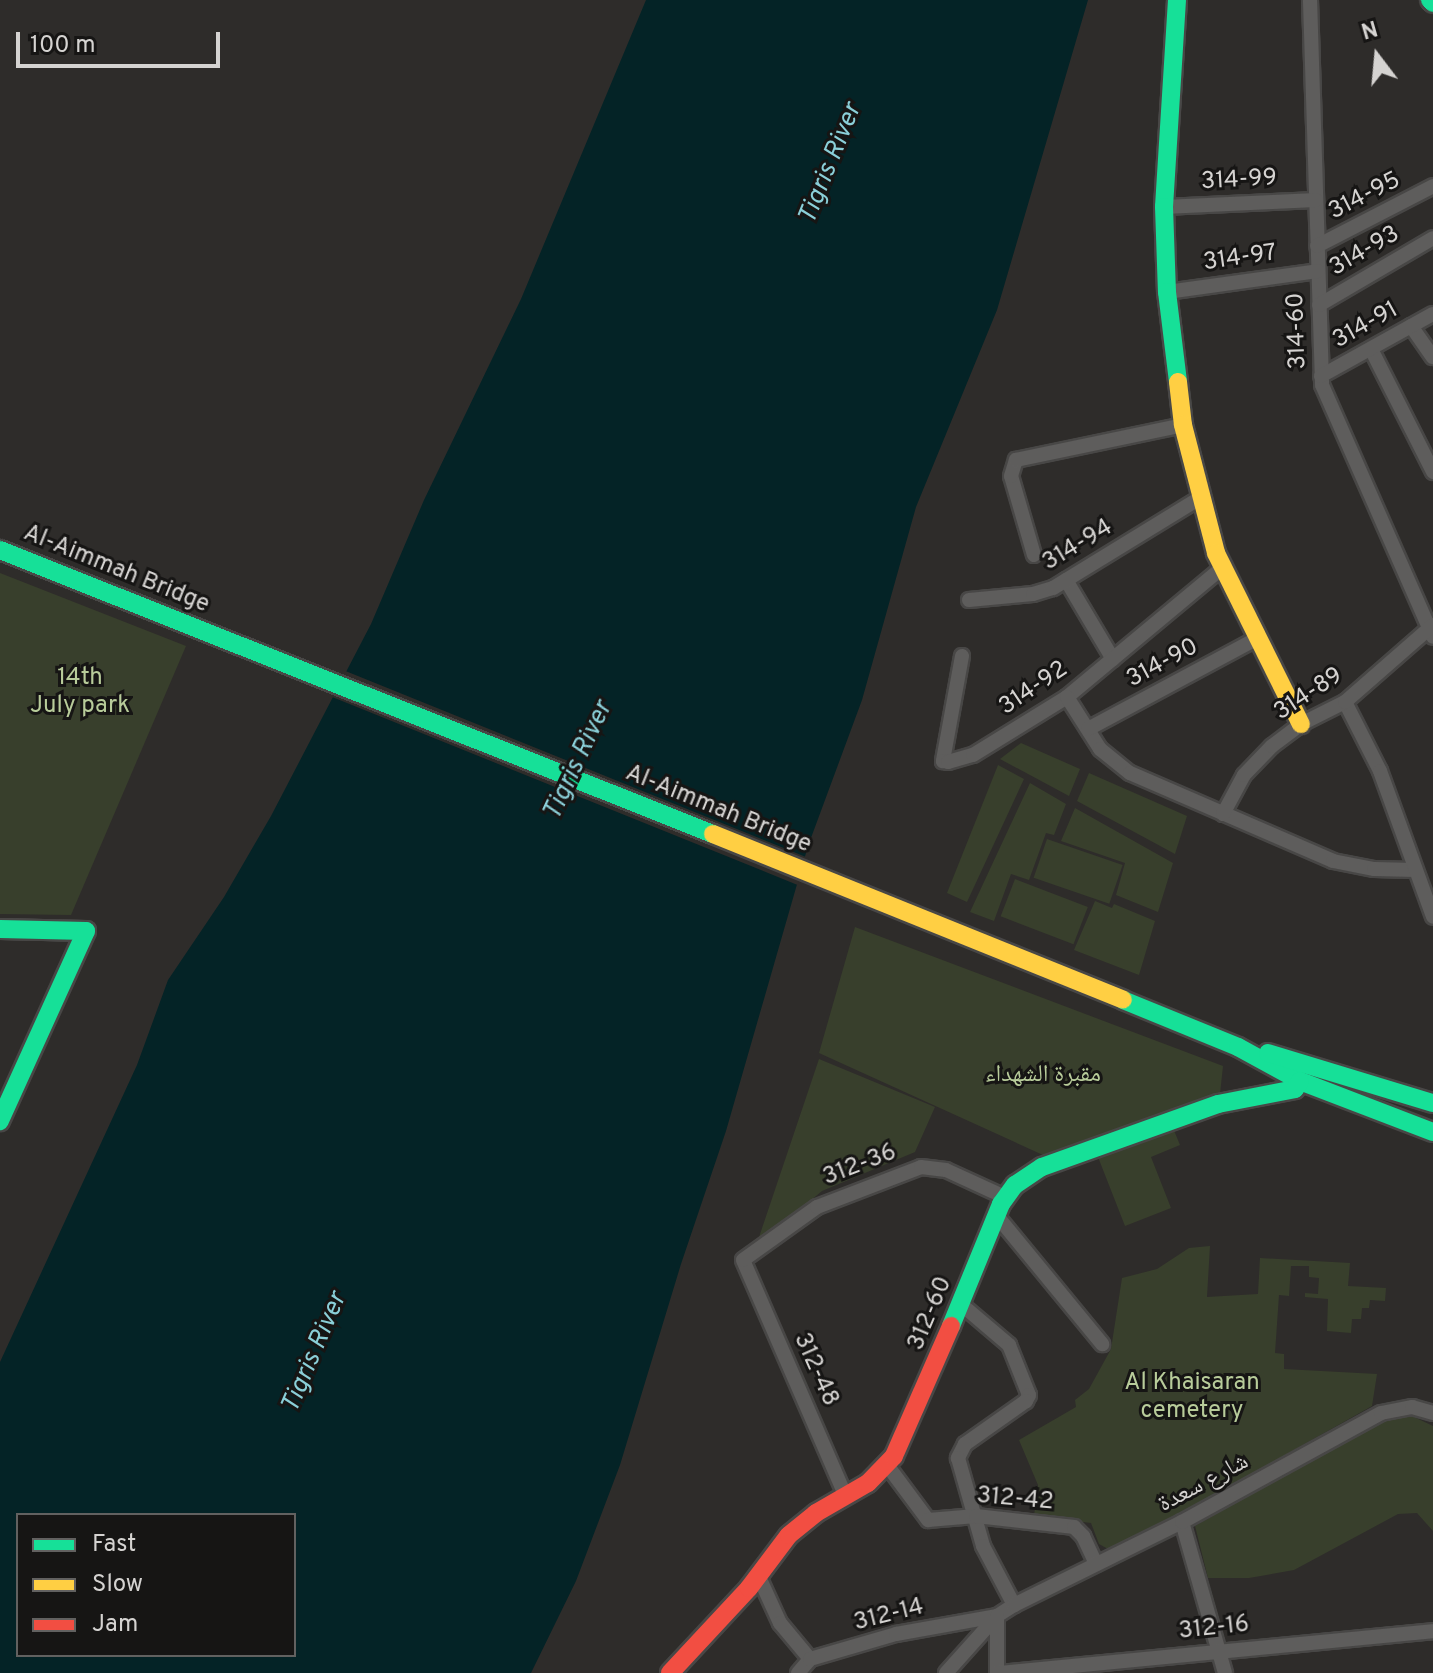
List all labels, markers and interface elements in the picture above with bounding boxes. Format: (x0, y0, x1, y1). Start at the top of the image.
scale bar (20, 16, 224, 66)
north arrow (1337, 16, 1417, 96)
text: N (1359, 17, 1382, 48)
text: 100 m (30, 31, 96, 61)
water label: Tigris River (793, 99, 869, 229)
street label: 314-99 (1200, 165, 1278, 197)
street label: 314-95 (1324, 167, 1406, 227)
street label: 314-93 (1325, 220, 1405, 284)
street label: 314-97 (1202, 240, 1278, 278)
street label: 314-60 (1282, 292, 1314, 370)
street label: 314-91 (1328, 296, 1404, 356)
street label: 314-94 (1038, 514, 1118, 578)
street label: Al-Aimmah Bridge (19, 520, 213, 620)
street label: 314-90 (1122, 633, 1204, 695)
street label: 314-92 (994, 656, 1074, 722)
street label: 314-89 (1269, 662, 1349, 728)
park label: 14th July park (30, 665, 130, 721)
water label: Tigris River (538, 696, 620, 826)
street label: Al-Aimmah Bridge (621, 760, 815, 860)
park label: مقبرة الشهداء (985, 1062, 1101, 1090)
street label: 312-36 (819, 1139, 901, 1193)
street label: 312-60 (903, 1273, 959, 1355)
water label: Tigris River (276, 1288, 354, 1418)
street label: 312-48 (786, 1329, 844, 1411)
park label: Al Khaisaran cemetery (1124, 1370, 1260, 1426)
street label: شارع سعدة (1154, 1448, 1254, 1520)
street label: 312-42 (975, 1482, 1055, 1518)
legend (16, 1513, 296, 1657)
text: Fast (92, 1530, 136, 1560)
text: Slow (92, 1570, 143, 1600)
street label: 312-14 (851, 1593, 927, 1639)
text: Jam (92, 1610, 138, 1640)
street label: 312-16 (1177, 1611, 1251, 1647)

